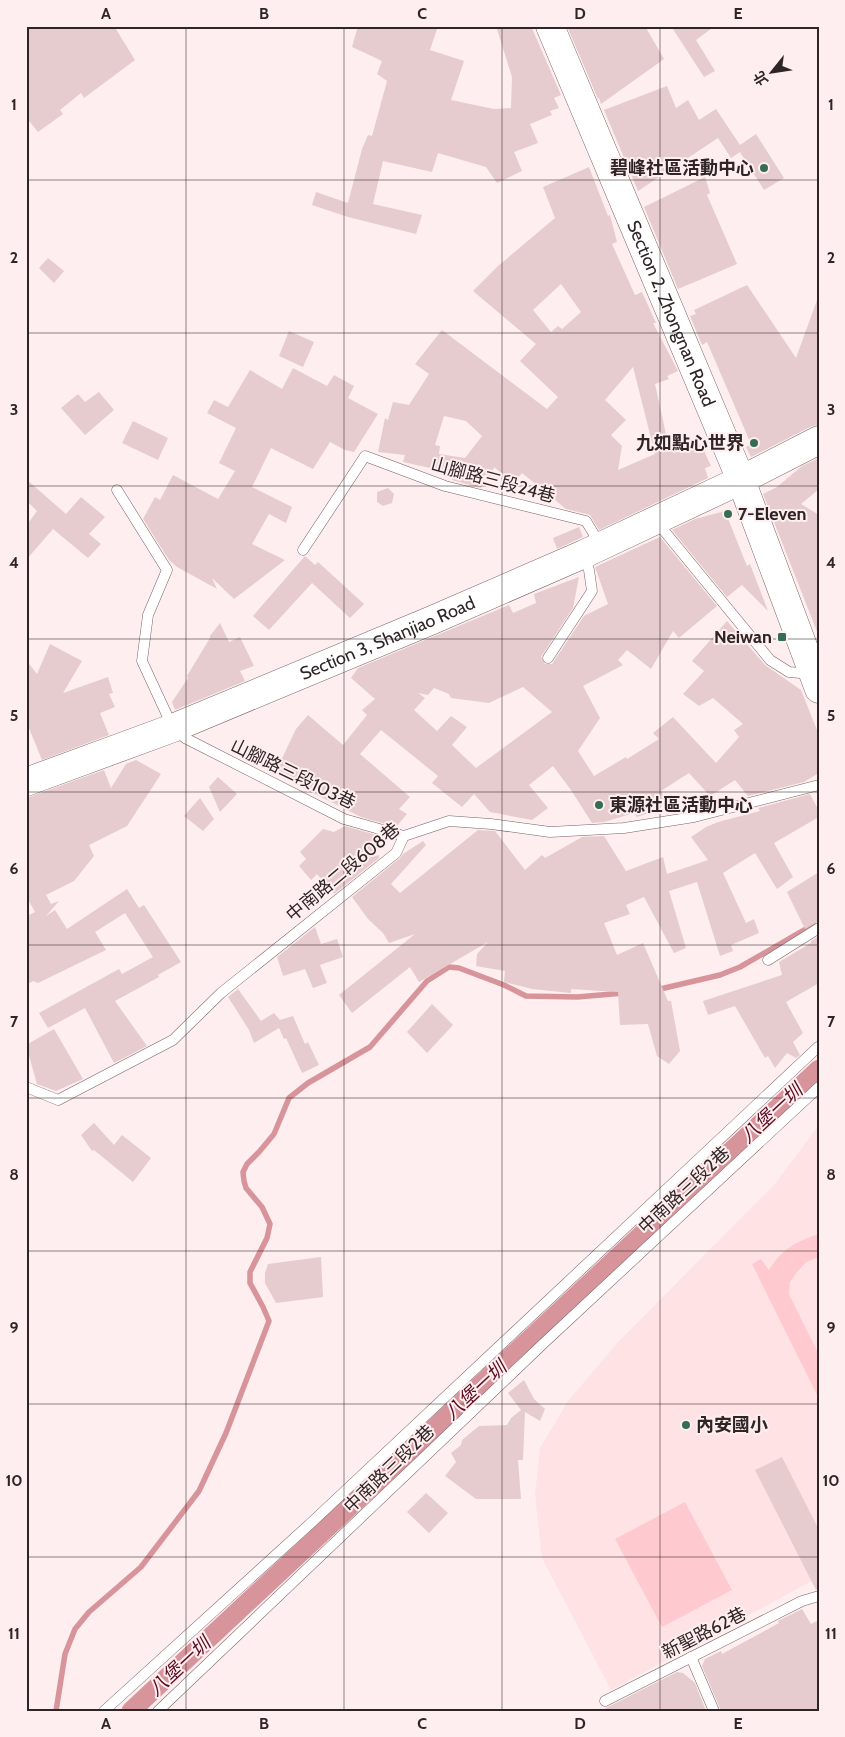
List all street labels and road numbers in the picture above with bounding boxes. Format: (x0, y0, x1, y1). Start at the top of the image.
street label: Section 2, Zhongnan Road (622, 217, 720, 410)
street label: 山腳路三段24巷 (428, 453, 558, 507)
street label: Section 3, Shanjiao Road (297, 592, 478, 685)
street label: 山腳路三段103巷 (227, 734, 359, 814)
street label: 中南路二段608巷 (282, 818, 404, 926)
street label: 中南路三段2巷 (634, 1142, 734, 1238)
street label: 中南路三段2巷 (339, 1420, 439, 1518)
street label: 新聖路62巷 (658, 1602, 750, 1664)

